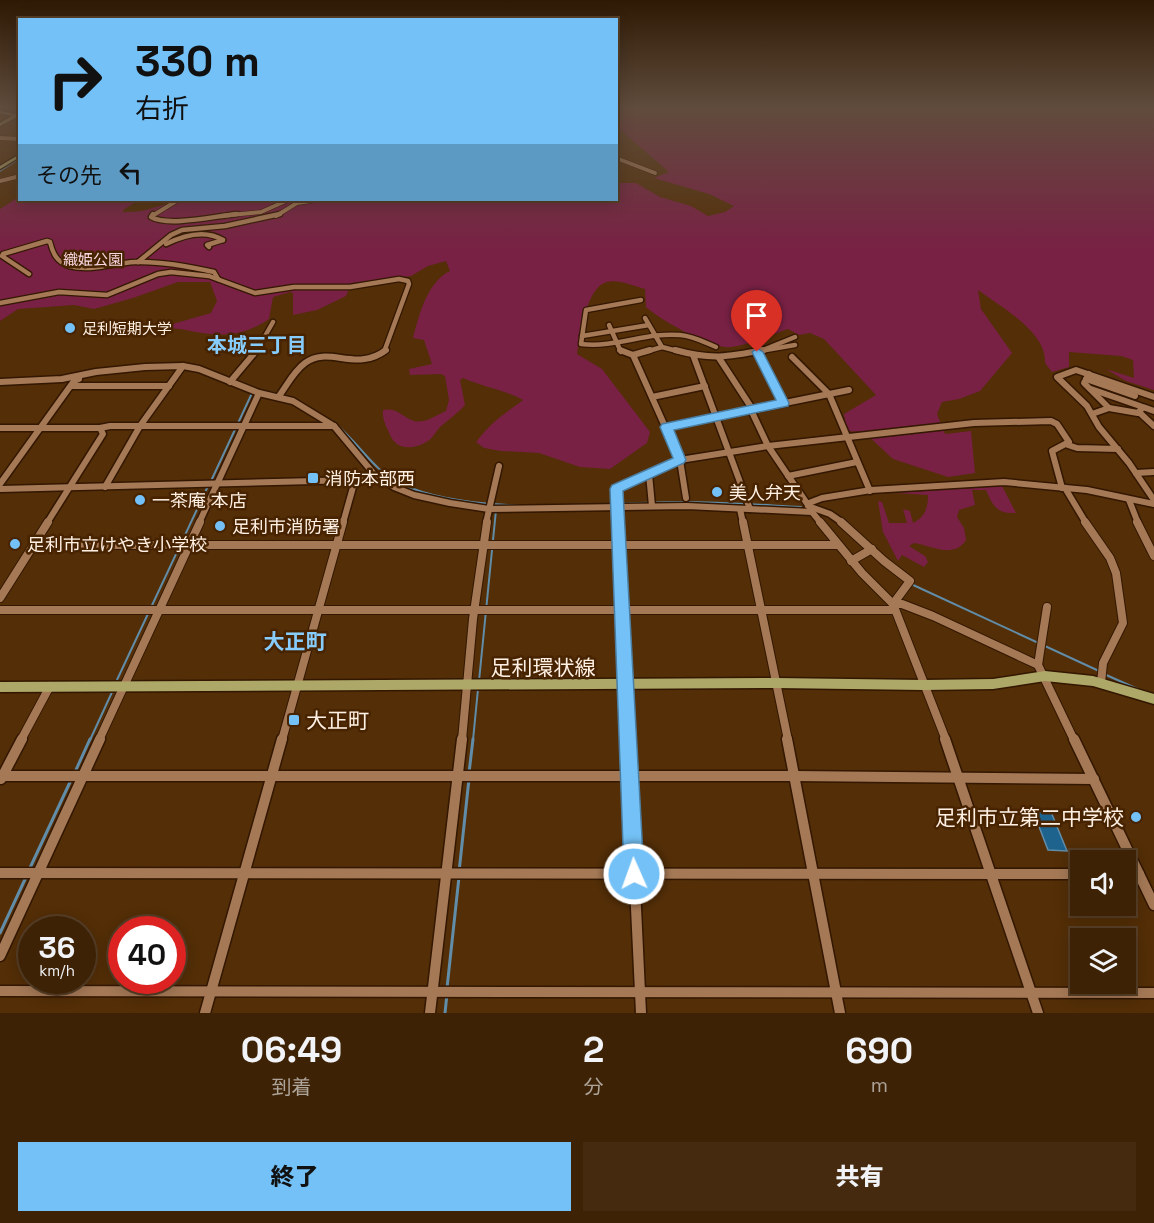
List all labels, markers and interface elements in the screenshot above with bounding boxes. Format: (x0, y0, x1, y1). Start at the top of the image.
text: 330 m (135, 35, 260, 88)
icon: right (36, 42, 114, 120)
text: 右折 (135, 91, 189, 126)
icon: left (114, 156, 147, 189)
text: その先 (36, 161, 102, 189)
park label: 織姫公園 (63, 250, 123, 269)
pin (731, 290, 782, 352)
icon: arrive (740, 299, 773, 332)
place label: 足利短期大学 (82, 319, 172, 338)
marker: 足利短期大学 (63, 321, 77, 335)
district label: 本城三丁目 (207, 332, 307, 358)
place label: 消防本部西 (325, 467, 415, 490)
marker: 消防本部西 (306, 471, 320, 485)
place label: 美人弁天 (729, 481, 801, 504)
marker: 美人弁天 (710, 485, 724, 499)
place label: 一茶庵 本店 (152, 489, 247, 512)
marker: 一茶庵 本店 (133, 493, 147, 507)
place label: 足利市消防署 (232, 515, 340, 538)
marker: 足利市消防署 (213, 519, 227, 533)
place label: 足利市立けやき小学校 (27, 533, 207, 556)
marker: 足利市立けやき小学校 (8, 537, 22, 551)
district label: 大正町 (264, 628, 327, 655)
street label: 足利環状線 (491, 654, 596, 681)
place label: 大正町 (306, 707, 369, 734)
marker: 大正町 (287, 713, 301, 727)
place label: 足利市立第二中学校 (935, 804, 1124, 831)
marker: 足利市立第二中学校 (1129, 810, 1143, 824)
position arrow (602, 842, 666, 906)
map controls (1070, 850, 1136, 994)
button: sound (1070, 850, 1136, 916)
speed limit sign: 40 (108, 916, 186, 994)
text: 36 (39, 928, 75, 967)
button: layers (1070, 928, 1136, 994)
text: km/h (39, 961, 75, 980)
text: 06:49 (241, 1027, 342, 1073)
text: 2 (583, 1027, 605, 1073)
text: 690 (845, 1028, 913, 1074)
text: m (871, 1072, 888, 1098)
text: 到着 (272, 1074, 312, 1100)
text: 分 (584, 1074, 604, 1100)
button: 終了 (18, 1142, 571, 1211)
button: 共有 (583, 1142, 1136, 1211)

